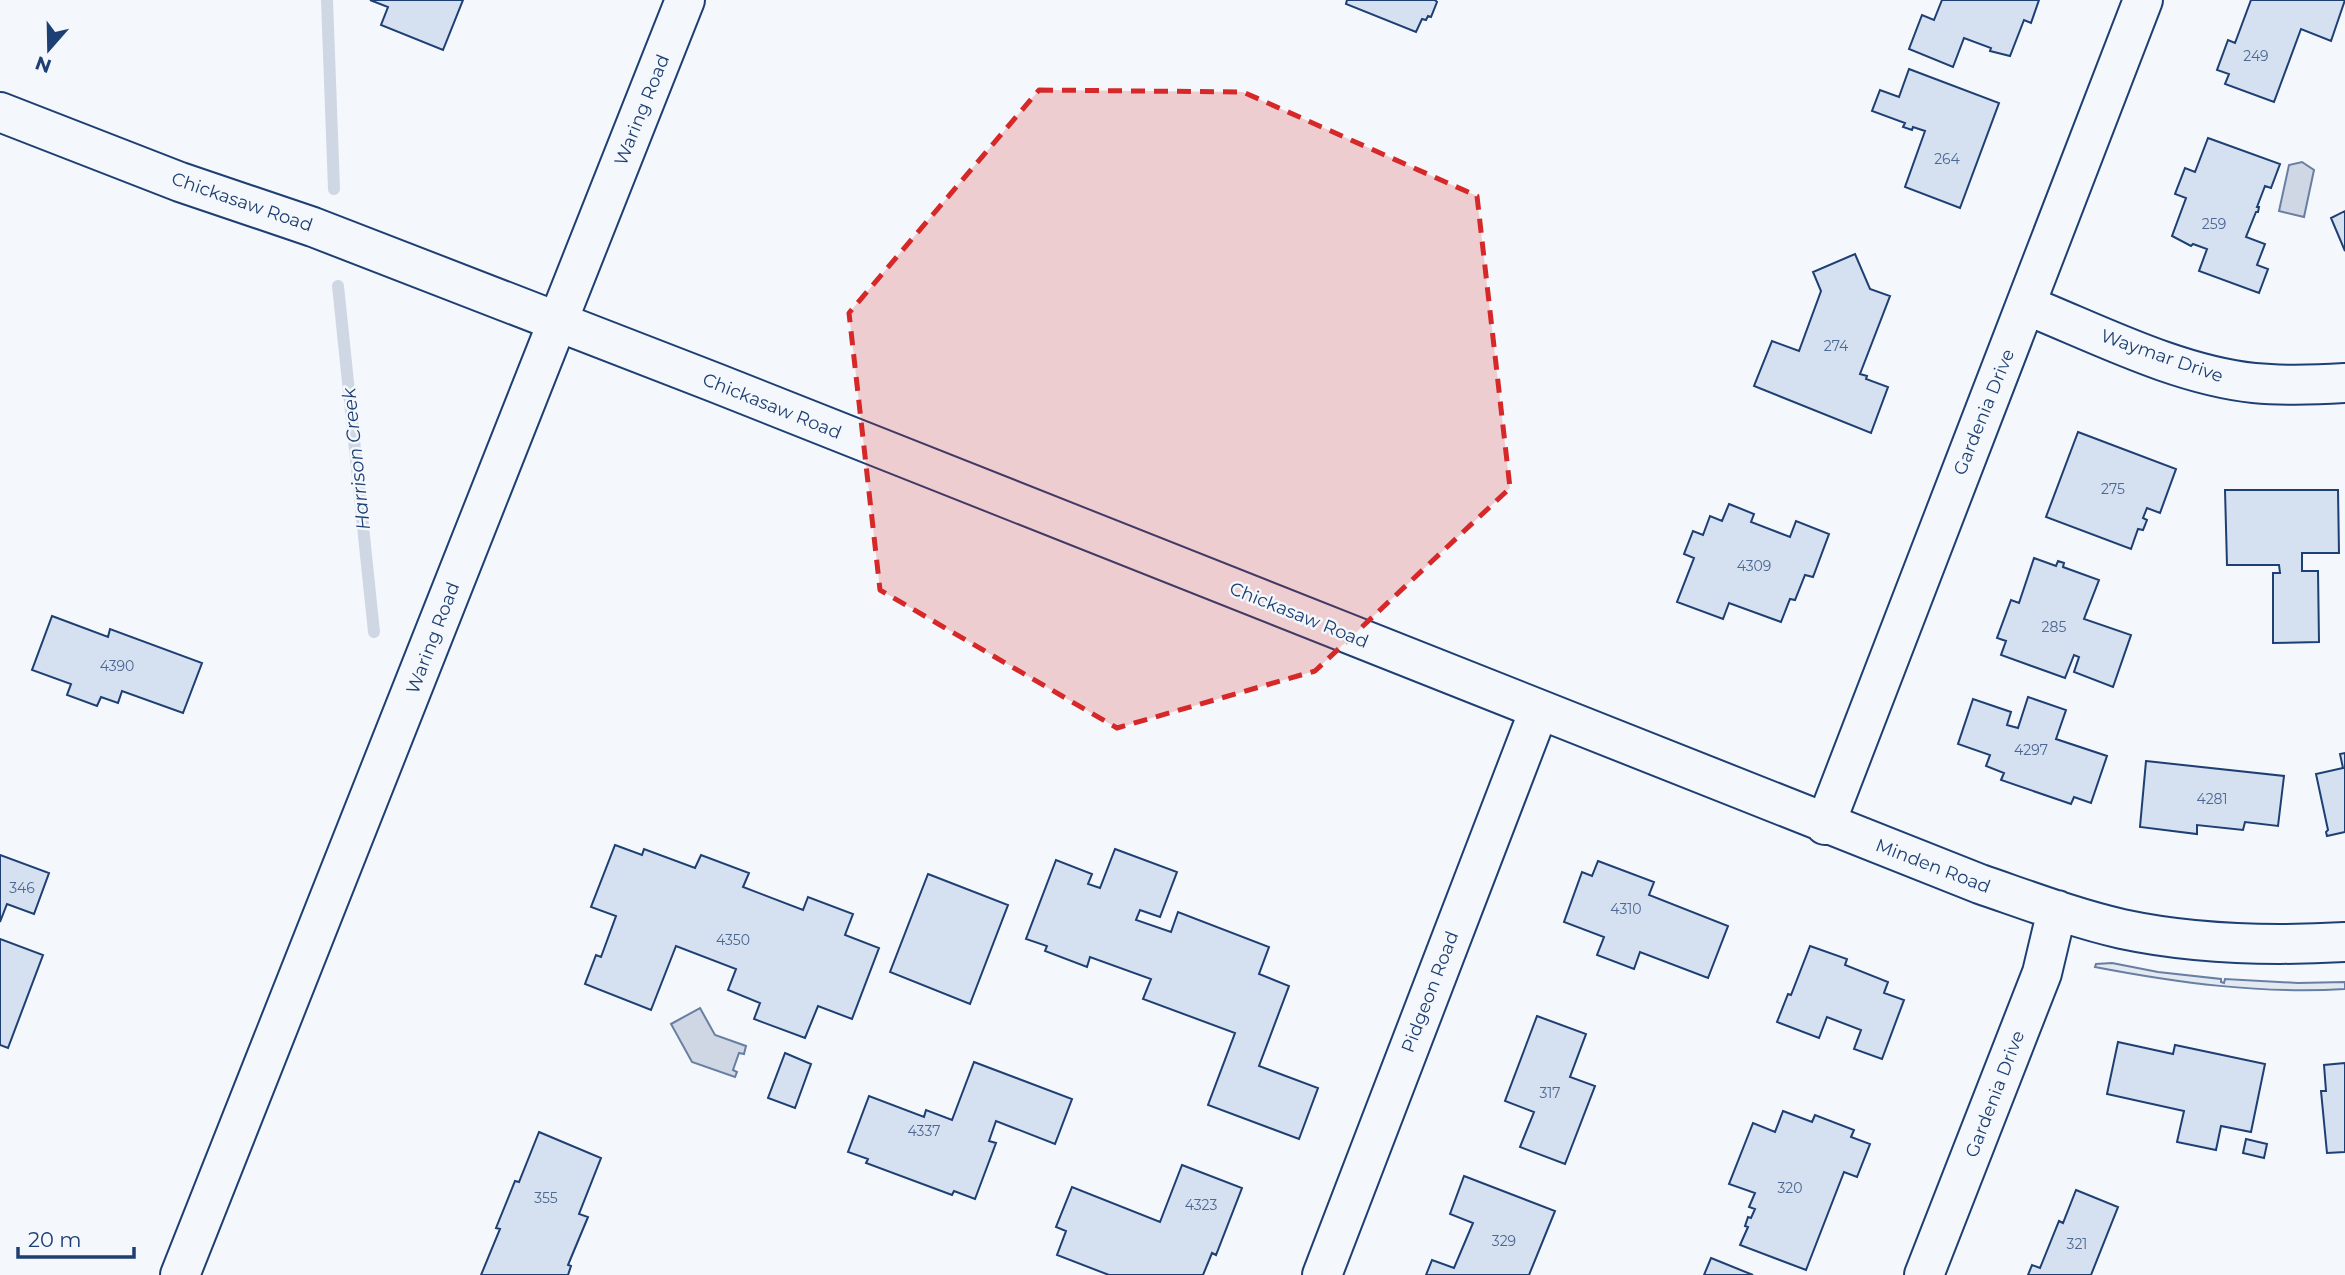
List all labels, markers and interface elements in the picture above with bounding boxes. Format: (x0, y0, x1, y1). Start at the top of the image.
north arrow (14, 14, 84, 84)
house number: 249 (2243, 47, 2269, 65)
text: N (32, 51, 55, 78)
street label: Waring Road (610, 51, 674, 169)
house number: 264 (1934, 150, 1961, 168)
street label: Chickasaw Road (169, 168, 315, 236)
house number: 259 (2202, 215, 2226, 233)
street label: Waymar Drive (2098, 325, 2226, 387)
house number: 274 (1824, 337, 1849, 355)
street label: Gardenia Drive (1949, 346, 2019, 478)
street label: Chickasaw Road (699, 368, 845, 444)
water label: Harrison Creek (337, 386, 375, 531)
house number: 275 (2101, 480, 2125, 498)
house number: 4309 (1737, 557, 1771, 575)
street label: Chickasaw Road (1226, 577, 1372, 653)
street label: Waring Road (402, 579, 464, 697)
house number: 285 (2042, 618, 2066, 636)
house number: 4390 (100, 657, 134, 675)
house number: 4297 (2014, 741, 2048, 759)
house number: 4281 (2196, 790, 2228, 808)
street label: Minden Road (1872, 834, 1994, 898)
house number: 346 (9, 879, 35, 897)
house number: 4310 (1610, 900, 1642, 918)
street label: Pidgeon Road (1397, 928, 1463, 1056)
house number: 4350 (716, 931, 750, 949)
street label: Gardenia Drive (1961, 1027, 2029, 1161)
house number: 317 (1539, 1084, 1561, 1102)
house number: 4337 (908, 1122, 940, 1140)
house number: 320 (1777, 1179, 1803, 1197)
house number: 355 (534, 1189, 558, 1207)
house number: 4323 (1185, 1196, 1217, 1214)
scale bar (18, 1216, 133, 1260)
text: 20 m (28, 1227, 82, 1252)
house number: 329 (1492, 1232, 1516, 1250)
house number: 321 (2067, 1235, 2087, 1253)

